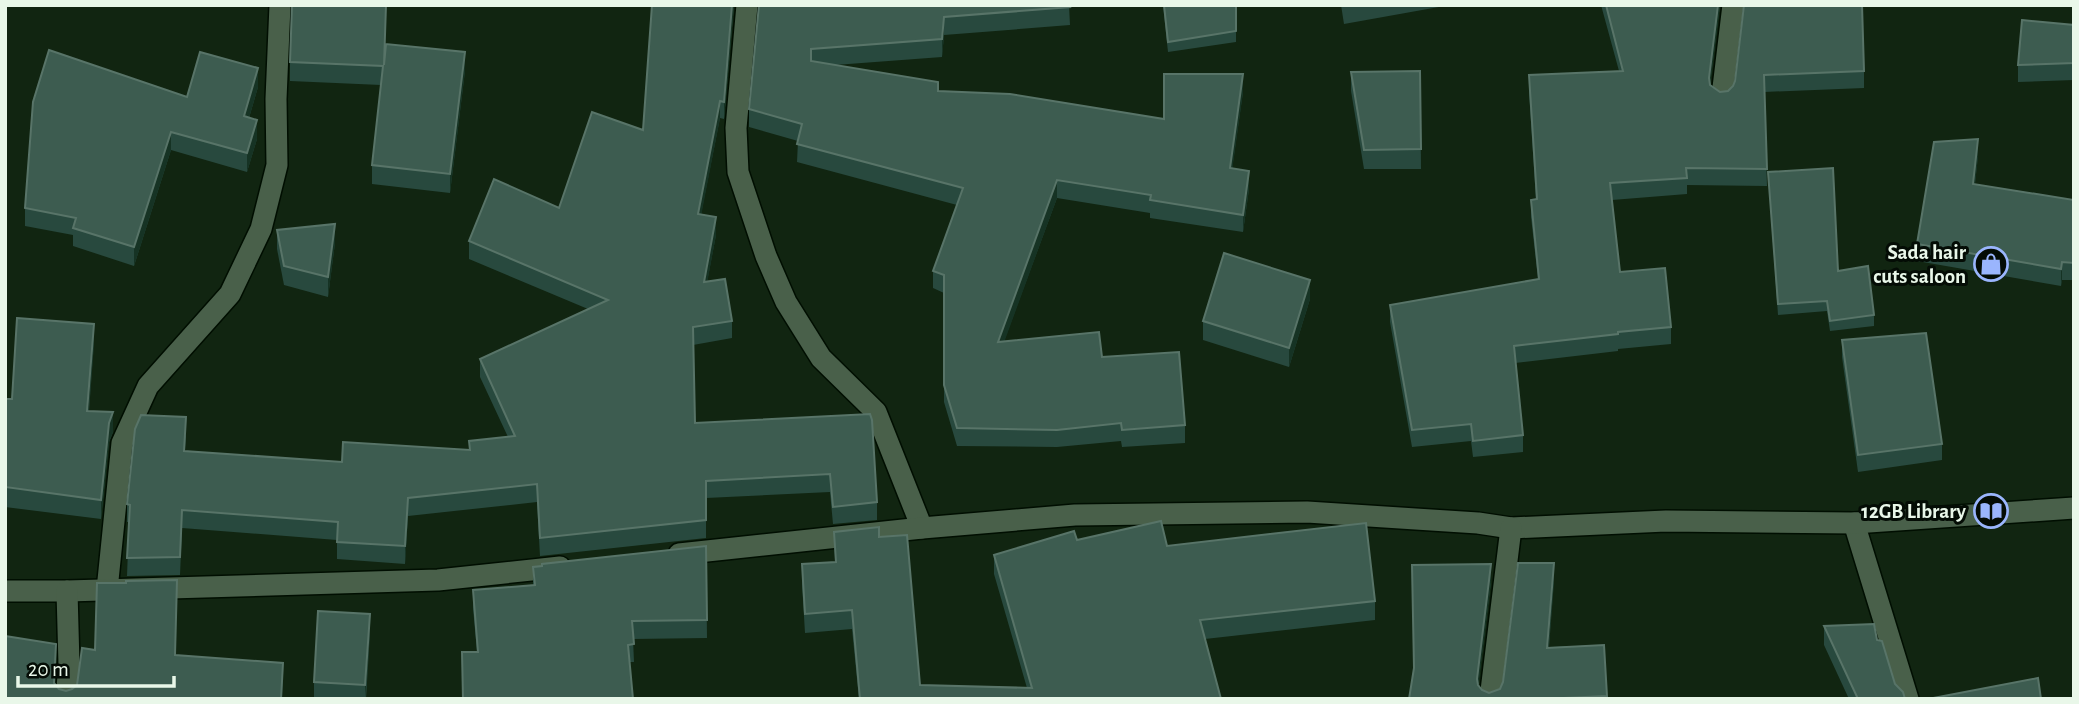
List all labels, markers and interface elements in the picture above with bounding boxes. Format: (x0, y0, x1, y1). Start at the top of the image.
place label: Sada hair cuts saloon (1873, 242, 1967, 287)
shop icon: Sada hair cuts saloon (1972, 245, 2010, 283)
library icon: 12GB Library (1972, 492, 2010, 530)
place label: 12GB Library (1861, 501, 1967, 522)
scale bar (18, 644, 173, 688)
text: 20 m (28, 659, 69, 680)

